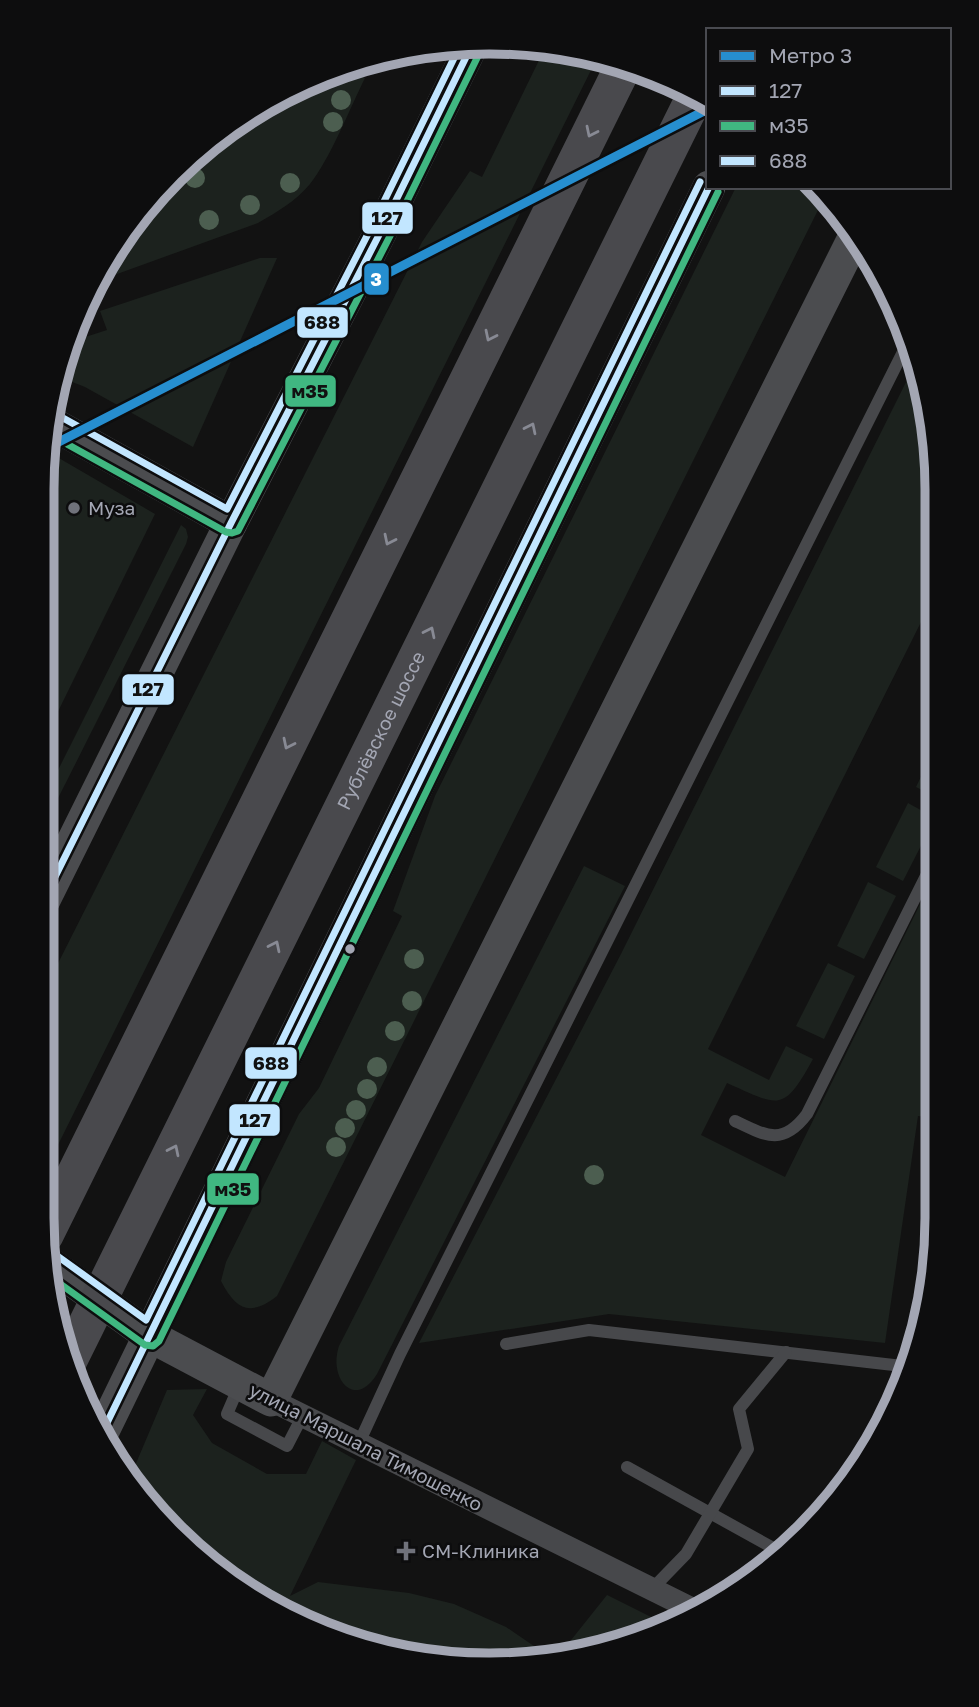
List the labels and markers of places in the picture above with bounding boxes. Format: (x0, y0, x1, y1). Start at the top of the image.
place label: Муза (88, 496, 135, 519)
marker: Муза (66, 500, 82, 516)
unlabelled marker (343, 942, 357, 956)
place label: СМ-Клиника (422, 1539, 540, 1562)
marker: СМ-Клиника (396, 1541, 416, 1561)

